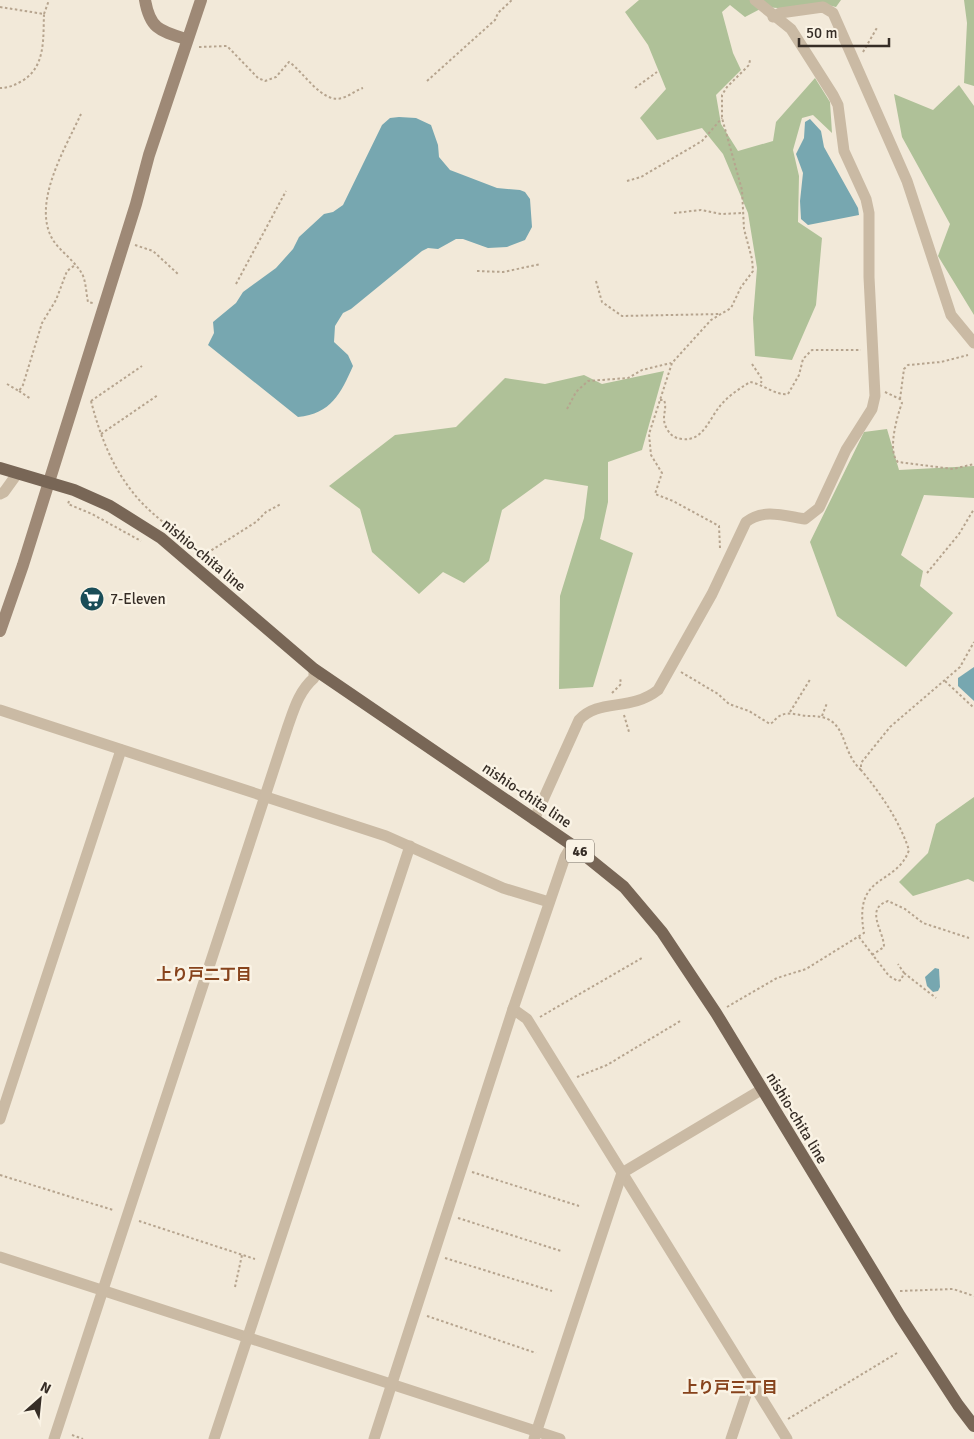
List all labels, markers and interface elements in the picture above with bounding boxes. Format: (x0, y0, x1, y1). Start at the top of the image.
scale bar (799, 15, 889, 47)
text: 50 m (806, 24, 837, 42)
street label: nishio-chita line (159, 515, 249, 595)
supermarket icon: 7-Eleven (79, 586, 105, 612)
place label: 7-Eleven (110, 590, 166, 608)
street label: nishio-chita line (479, 759, 575, 831)
road number: 46 (566, 839, 594, 862)
district label: 上り戸二丁目 (156, 965, 252, 985)
street label: nishio-chita line (763, 1069, 831, 1167)
north arrow (15, 1374, 65, 1424)
text: N (37, 1378, 54, 1398)
district label: 上り戸三丁目 (682, 1378, 778, 1398)

